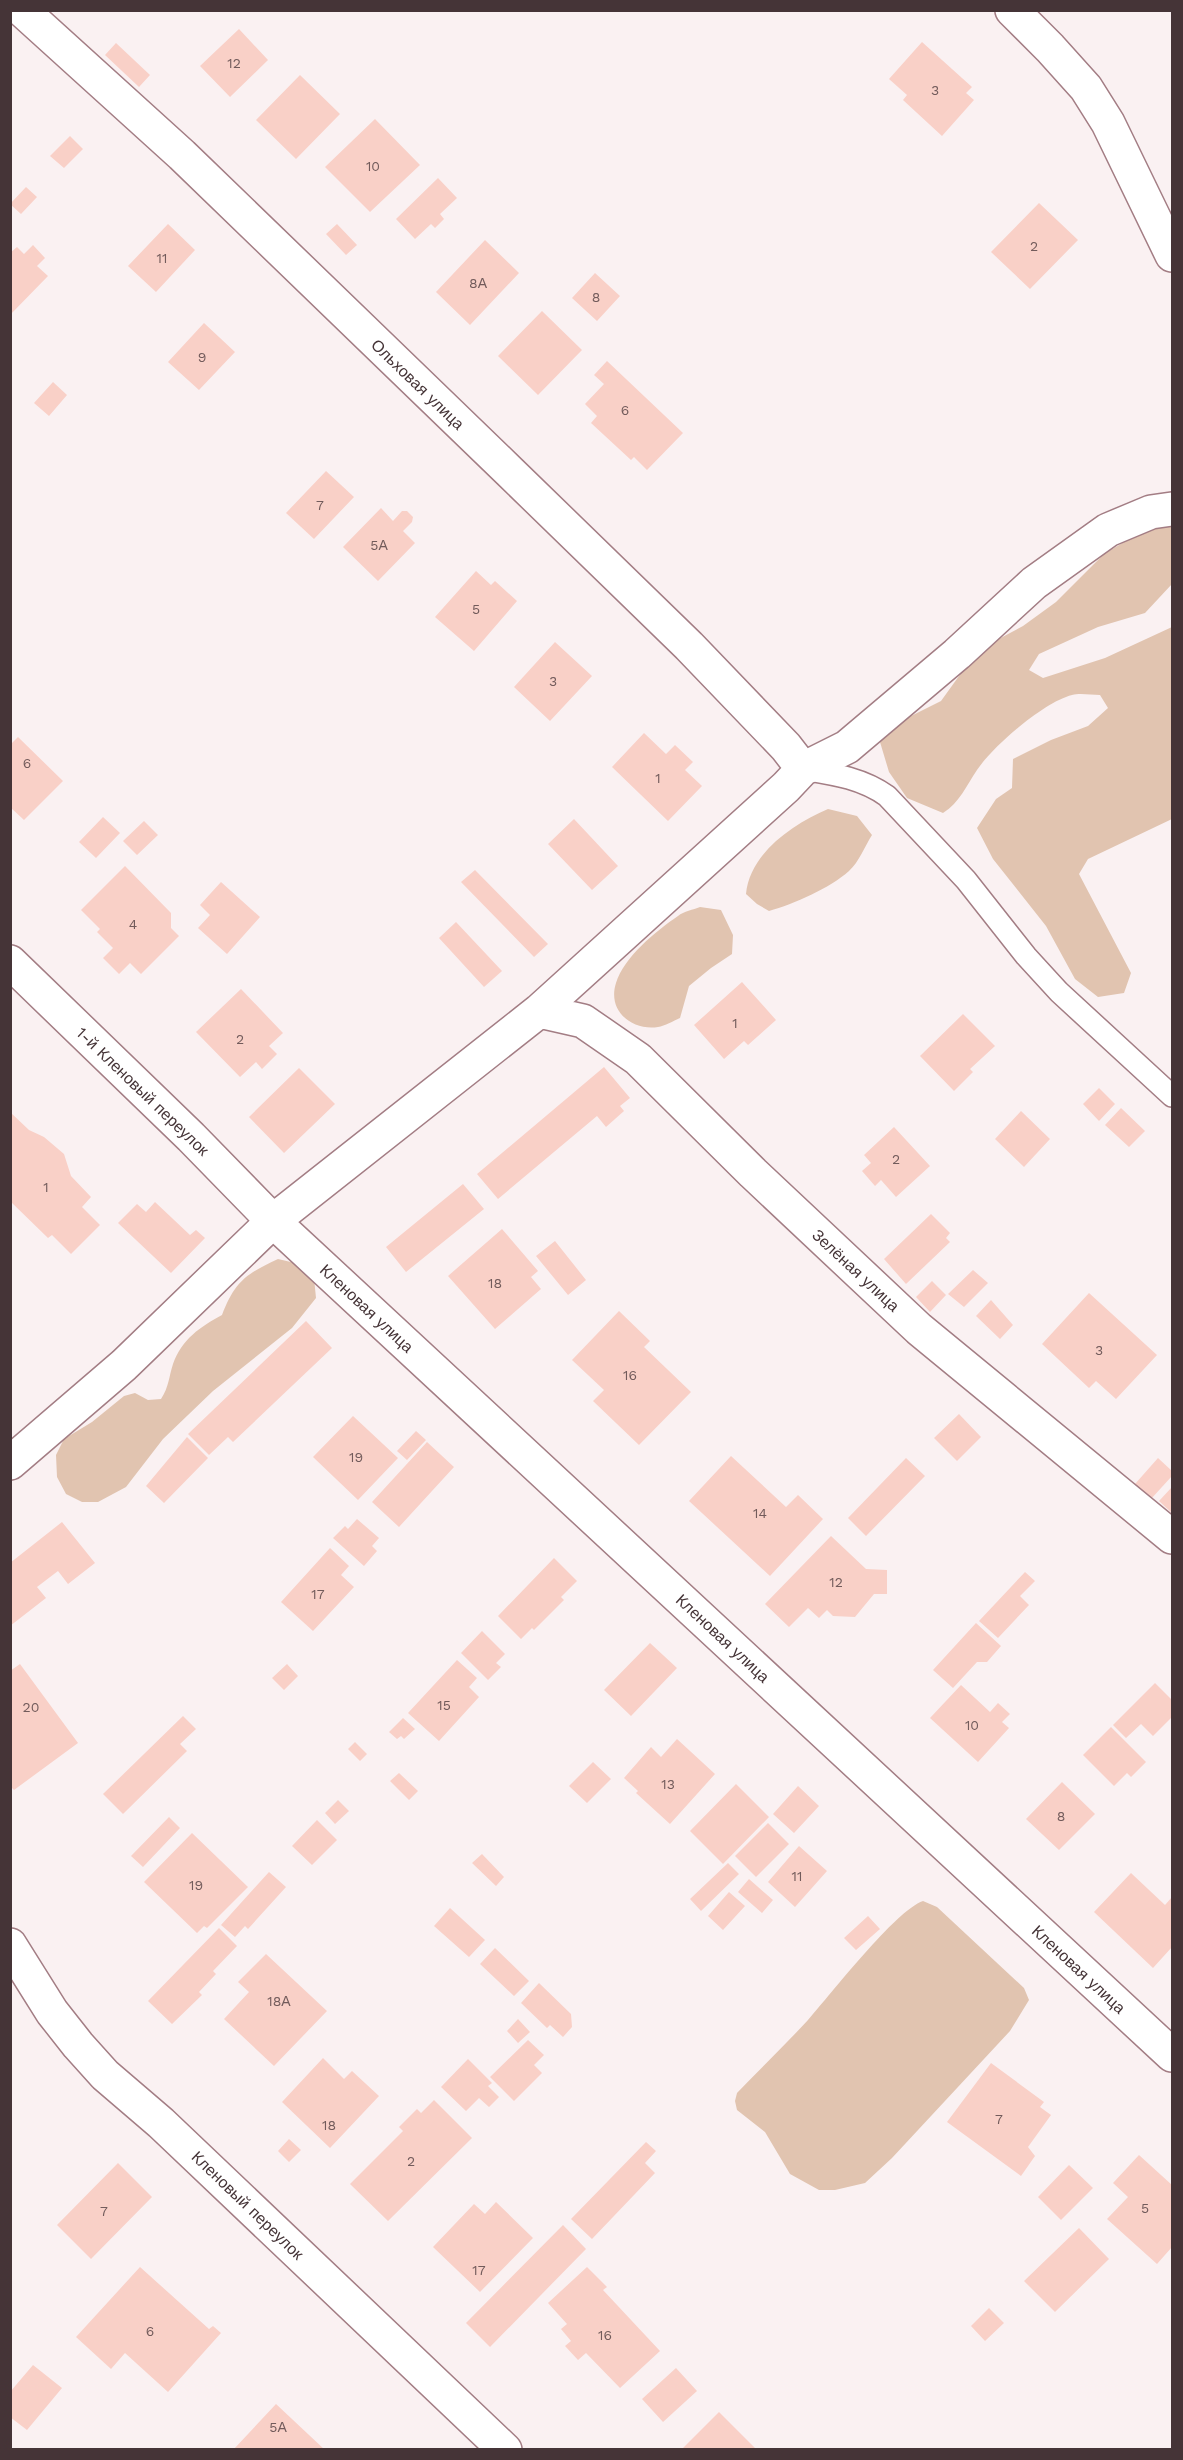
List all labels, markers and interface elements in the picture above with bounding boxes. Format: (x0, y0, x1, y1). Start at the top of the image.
house number: 12 (227, 55, 241, 71)
house number: 3 (931, 82, 939, 98)
house number: 10 (366, 158, 380, 174)
house number: 2 (1030, 238, 1038, 254)
house number: 11 (157, 250, 167, 266)
house number: 8А (469, 275, 488, 291)
house number: 8 (592, 289, 600, 305)
street label: Ольховая улица (367, 335, 468, 434)
house number: 9 (198, 349, 206, 365)
house number: 6 (621, 402, 629, 418)
house number: 7 (316, 497, 324, 513)
house number: 5А (370, 537, 388, 553)
house number: 5 (472, 601, 480, 617)
house number: 3 (549, 673, 557, 689)
house number: 6 (23, 755, 31, 771)
house number: 1 (655, 770, 661, 786)
house number: 4 (129, 916, 137, 932)
house number: 1 (732, 1015, 738, 1031)
street label: 1-й Кленовый переулок (72, 1023, 214, 1160)
house number: 2 (236, 1031, 244, 1047)
house number: 2 (892, 1151, 900, 1167)
house number: 1 (43, 1179, 49, 1195)
street label: Зелёная улица (808, 1225, 903, 1316)
street label: Кленовая улица (316, 1260, 417, 1357)
house number: 18 (488, 1275, 502, 1291)
house number: 3 (1095, 1342, 1103, 1358)
house number: 16 (623, 1367, 637, 1383)
house number: 19 (349, 1449, 363, 1465)
house number: 14 (753, 1505, 767, 1521)
house number: 12 (829, 1574, 843, 1590)
house number: 17 (311, 1586, 325, 1602)
street label: Кленовая улица (672, 1590, 773, 1687)
house number: 15 (437, 1697, 451, 1713)
house number: 20 (23, 1699, 39, 1715)
house number: 10 (965, 1717, 979, 1733)
house number: 13 (661, 1776, 675, 1792)
house number: 8 (1057, 1808, 1065, 1824)
house number: 11 (792, 1868, 802, 1884)
house number: 19 (189, 1877, 203, 1893)
street label: Кленовая улица (1028, 1921, 1129, 2018)
house number: 18А (267, 1993, 291, 2009)
house number: 7 (995, 2111, 1003, 2127)
house number: 18 (322, 2117, 336, 2133)
street label: Кленовый переулок (188, 2147, 308, 2264)
house number: 2 (407, 2153, 415, 2169)
house number: 5 (1141, 2200, 1149, 2216)
house number: 7 (100, 2203, 108, 2219)
house number: 17 (472, 2262, 486, 2278)
house number: 6 (146, 2323, 154, 2339)
house number: 16 (598, 2327, 612, 2343)
house number: 5А (269, 2419, 287, 2435)

